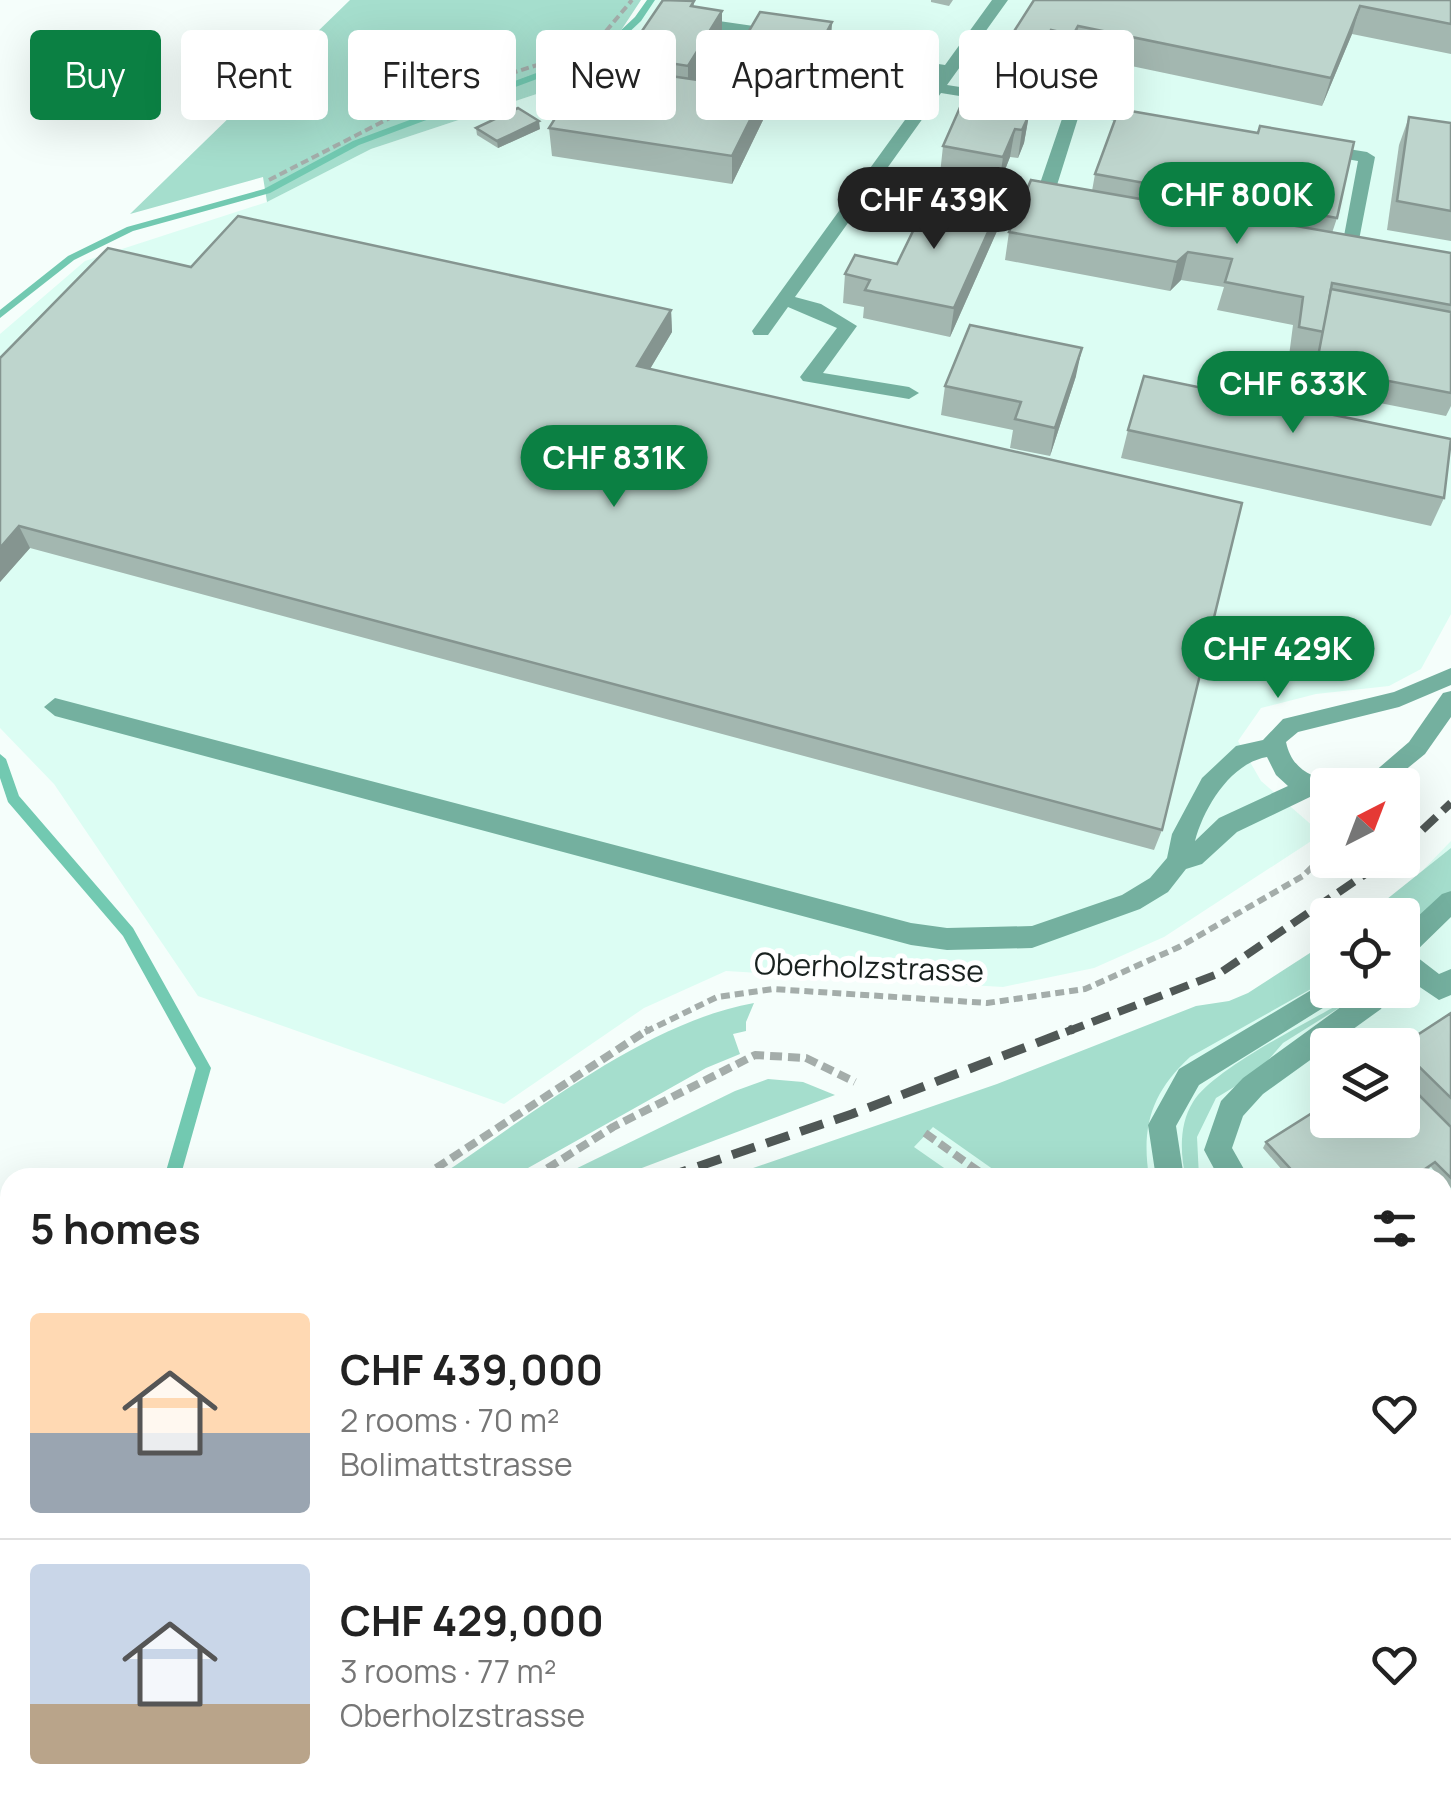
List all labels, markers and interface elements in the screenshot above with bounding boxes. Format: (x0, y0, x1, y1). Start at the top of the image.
chip: Buy (30, 30, 161, 120)
chip: Rent (181, 30, 328, 120)
chip: Filters (348, 30, 516, 120)
chip: New (536, 30, 676, 120)
chip: Apartment (696, 30, 939, 120)
chip: House (959, 30, 1134, 120)
pin: CHF 800K (1134, 162, 1340, 247)
pin: CHF 439K (831, 167, 1037, 252)
text: CHF 800K (1161, 172, 1313, 216)
text: CHF 439K (860, 177, 1008, 221)
pin: CHF 633K (1190, 351, 1396, 436)
text: CHF 633K (1219, 361, 1367, 405)
pin: CHF 831K (511, 425, 717, 510)
text: CHF 831K (543, 435, 685, 479)
pin: CHF 429K (1175, 616, 1381, 701)
text: CHF 429K (1204, 626, 1353, 670)
north arrow (1310, 768, 1420, 878)
map controls (1310, 768, 1420, 1138)
button: locate (1310, 898, 1420, 1008)
street label: Oberholzstrasse (753, 942, 985, 991)
button: layers (1310, 1028, 1420, 1138)
text: 5 homes (30, 1199, 201, 1257)
icon: filters (1367, 1201, 1422, 1256)
text: CHF 439,000 (340, 1340, 603, 1398)
icon: home (110, 1353, 230, 1473)
icon: heart (1367, 1386, 1422, 1441)
text: 2 rooms · 70 m² (340, 1398, 560, 1442)
text: Bolimattstrasse (340, 1442, 573, 1486)
text: CHF 429,000 (340, 1591, 604, 1649)
icon: home (110, 1604, 230, 1724)
icon: heart (1367, 1637, 1422, 1692)
text: 3 rooms · 77 m² (340, 1649, 556, 1693)
text: Oberholzstrasse (340, 1693, 585, 1737)

